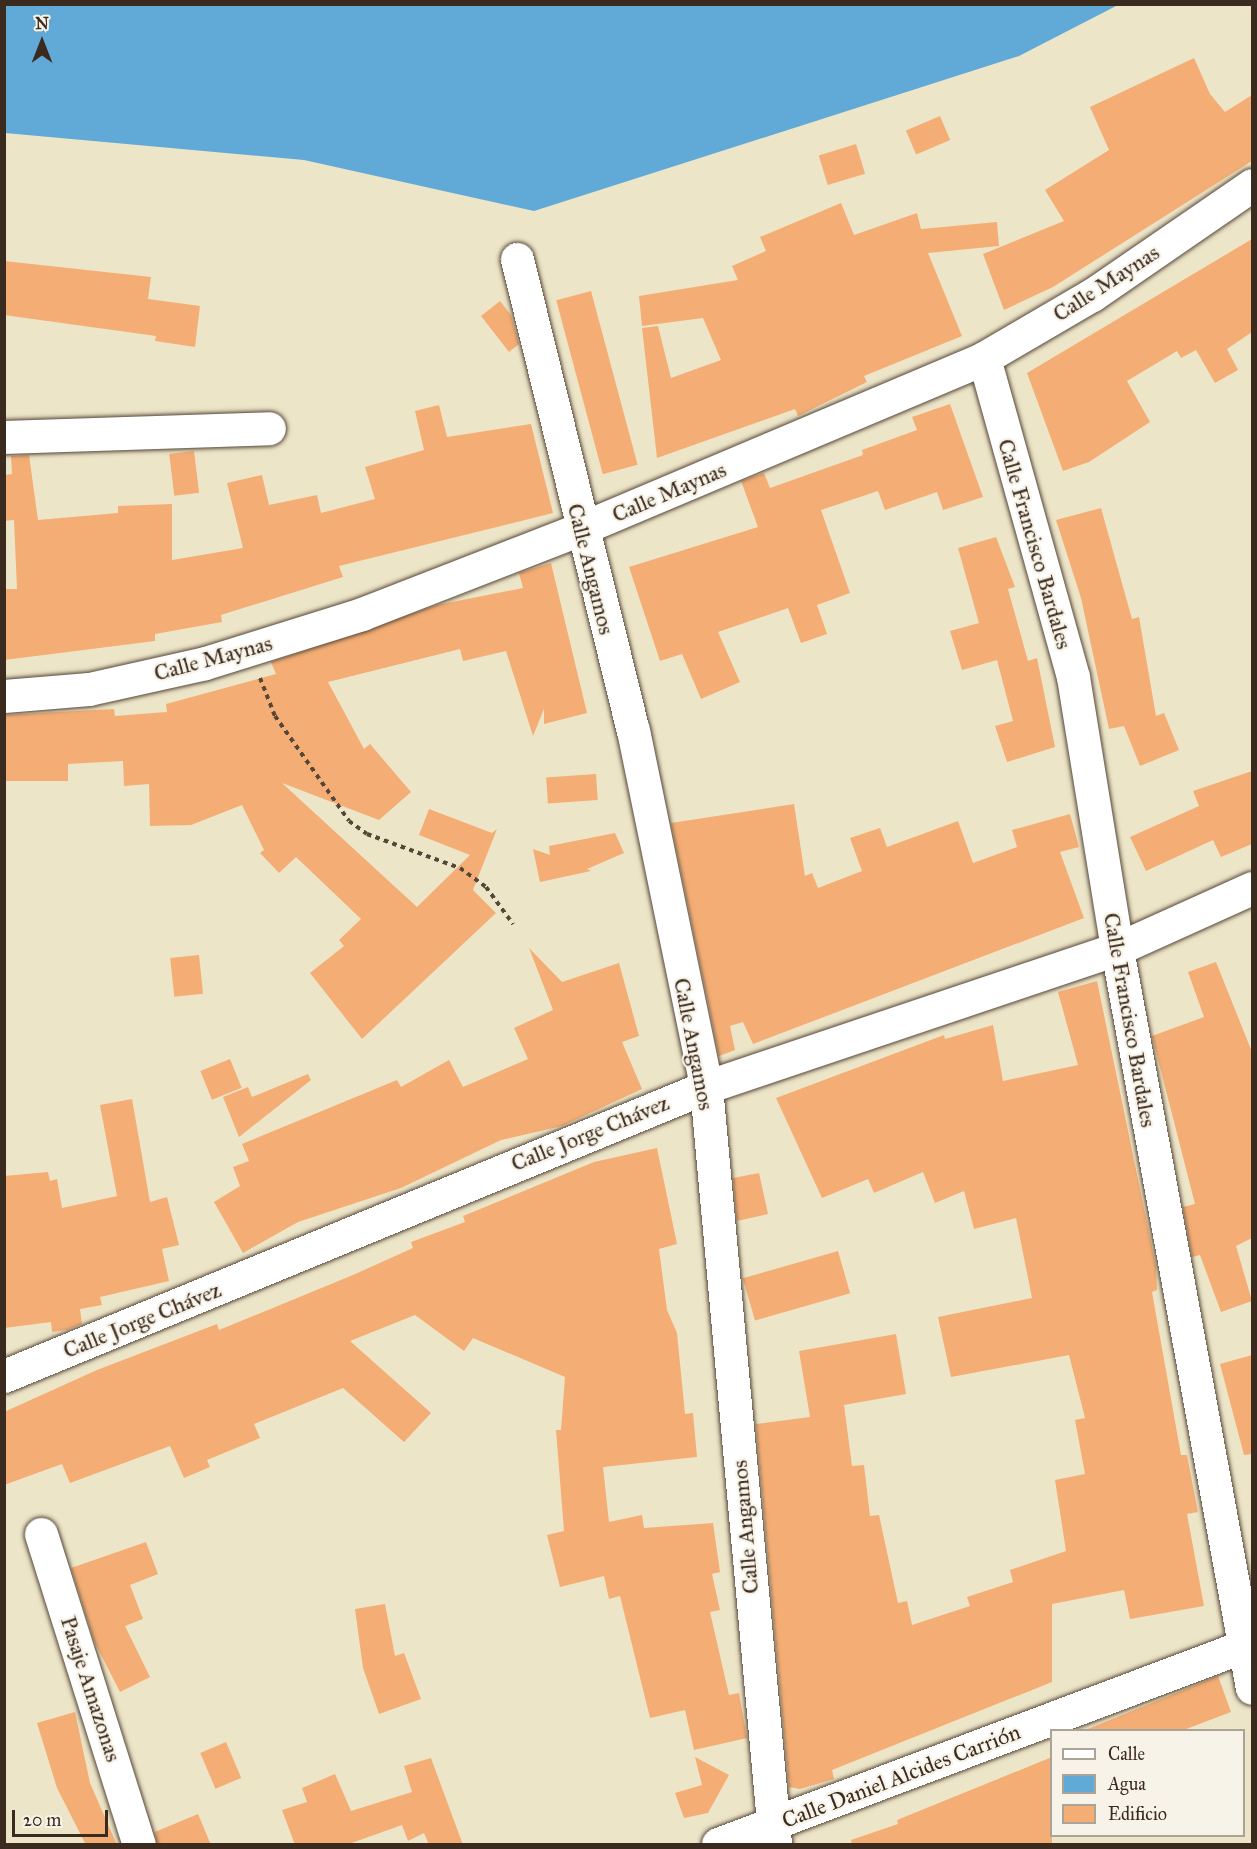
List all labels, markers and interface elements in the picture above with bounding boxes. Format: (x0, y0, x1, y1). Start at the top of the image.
north arrow (12, 12, 72, 72)
text: N (35, 14, 49, 33)
street label: Calle Maynas (1048, 239, 1164, 327)
street label: Calle Francisco Bardales (992, 436, 1078, 652)
street label: Calle Maynas (608, 456, 730, 528)
street label: Calle Angamos (562, 501, 620, 637)
street label: Calle Maynas (151, 630, 275, 686)
street label: Calle Francisco Bardales (1098, 911, 1162, 1129)
street label: Calle Angamos (668, 976, 720, 1112)
street label: Calle Jorge Chávez (507, 1089, 673, 1177)
street label: Calle Jorge Chávez (59, 1276, 225, 1364)
street label: Calle Angamos (726, 1459, 764, 1595)
street label: Pasaje Amazonas (55, 1613, 127, 1765)
street label: Calle Daniel Alcides Carrión (778, 1718, 1024, 1834)
legend (1050, 1729, 1245, 1837)
text: Calle (1108, 1743, 1145, 1765)
text: Agua (1108, 1773, 1146, 1795)
scale bar (15, 1798, 111, 1836)
text: Edificio (1108, 1803, 1167, 1825)
text: 20 m (23, 1809, 61, 1831)

